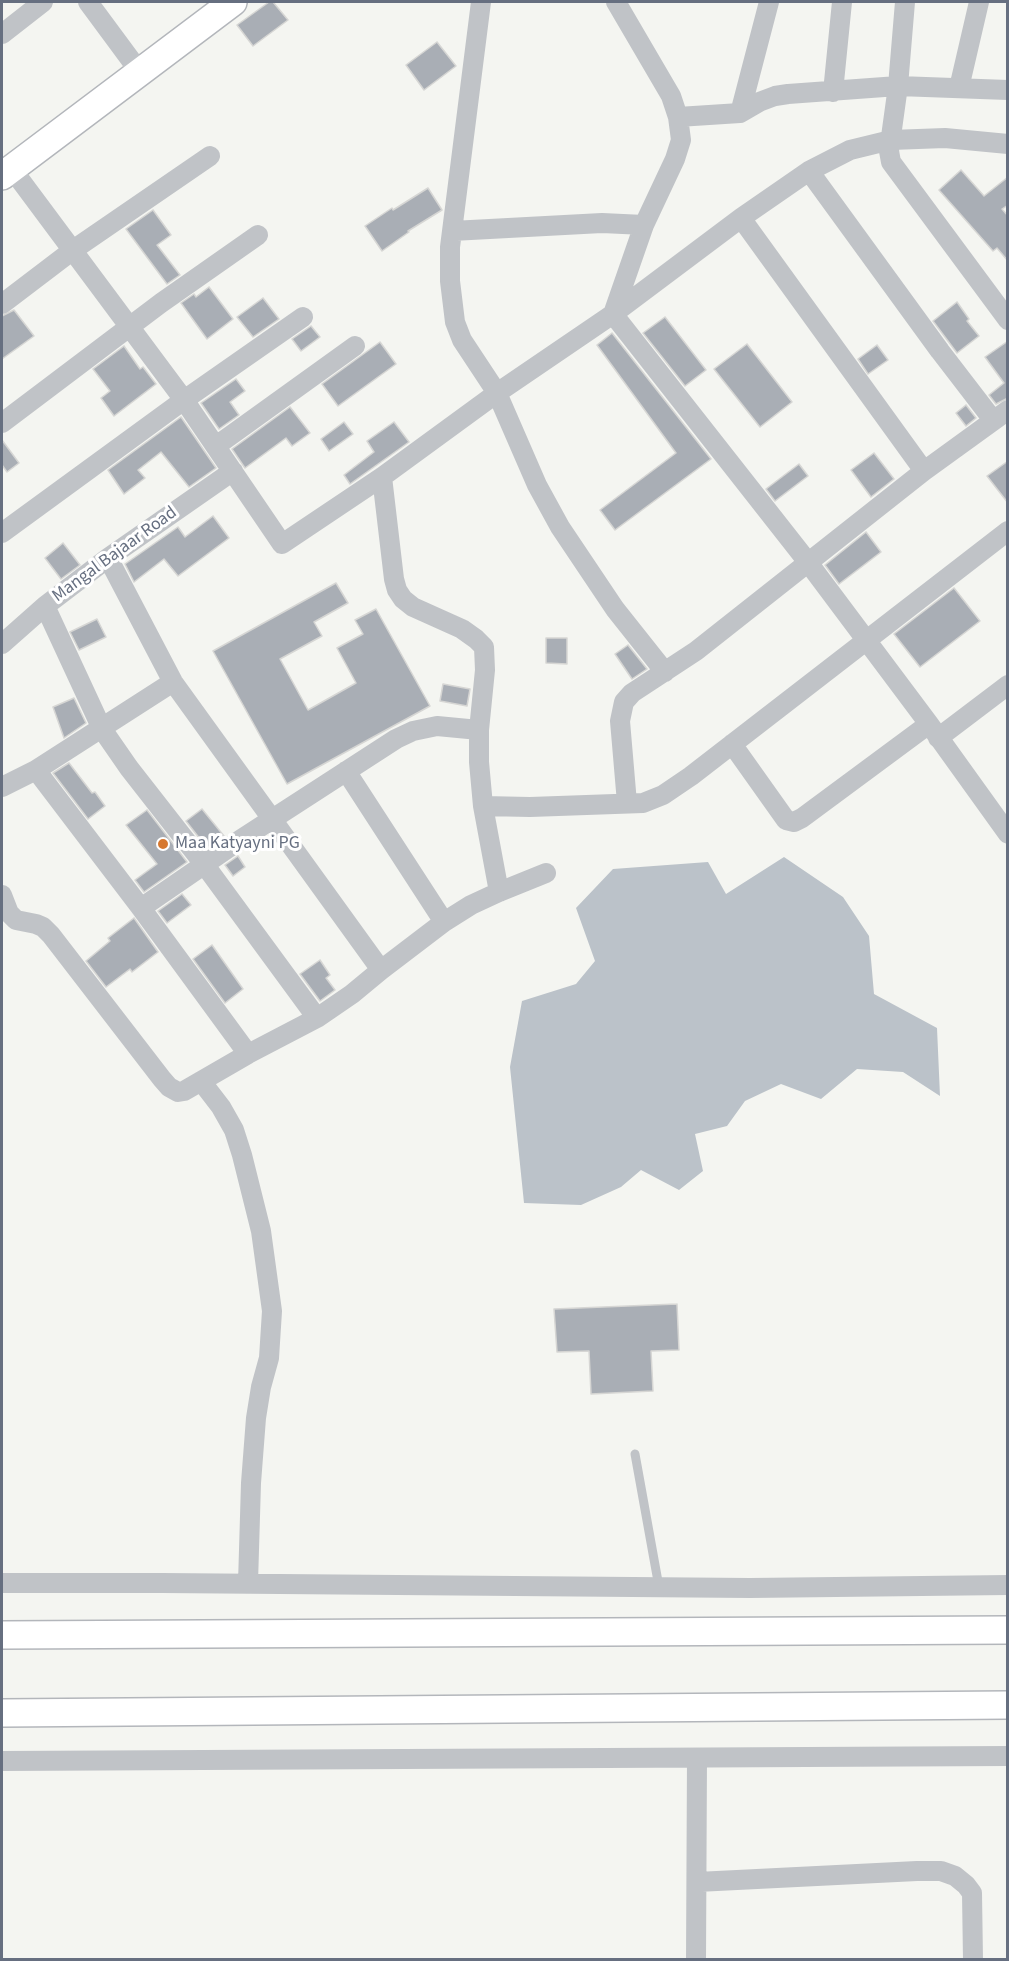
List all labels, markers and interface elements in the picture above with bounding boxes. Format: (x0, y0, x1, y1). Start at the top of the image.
street label: Mangal Bajaar Road (48, 503, 182, 607)
place label: Maa Katyayni PG (175, 833, 300, 855)
marker: Maa Katyayni PG (156, 837, 170, 851)

